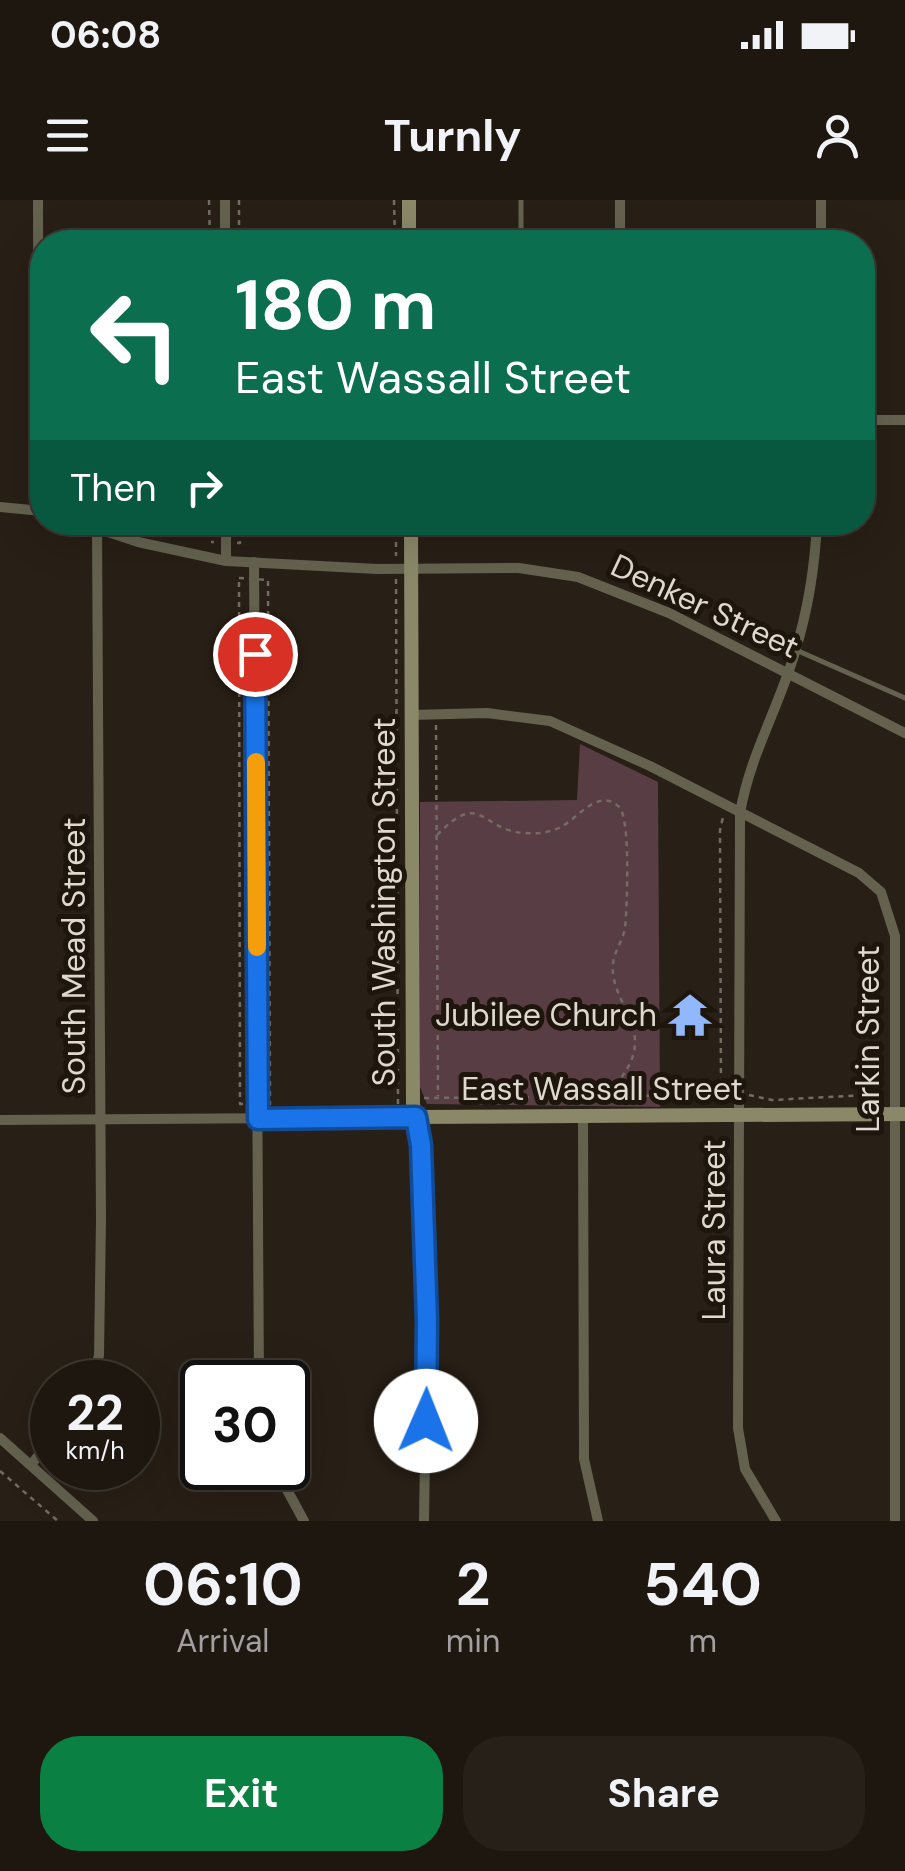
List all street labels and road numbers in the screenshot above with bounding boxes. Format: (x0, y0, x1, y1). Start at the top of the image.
street label: Denker Street (604, 544, 806, 668)
street label: South Washington Street (363, 717, 405, 1087)
street label: South Mead Street (53, 817, 95, 1095)
street label: Larkin Street (847, 945, 889, 1133)
street label: East Wassall Street (461, 1068, 743, 1110)
street label: Laura Street (693, 1139, 735, 1321)

